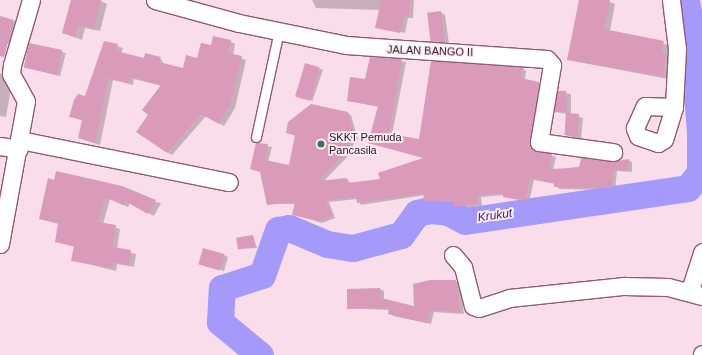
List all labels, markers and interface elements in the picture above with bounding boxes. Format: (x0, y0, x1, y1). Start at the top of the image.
street label: JALAN BANGO II (387, 43, 473, 59)
place label: SKKT Pemuda Pancasila (329, 131, 402, 157)
marker: SKKT Pemuda Pancasila (316, 139, 326, 149)
water label: Krukut (477, 206, 513, 226)

